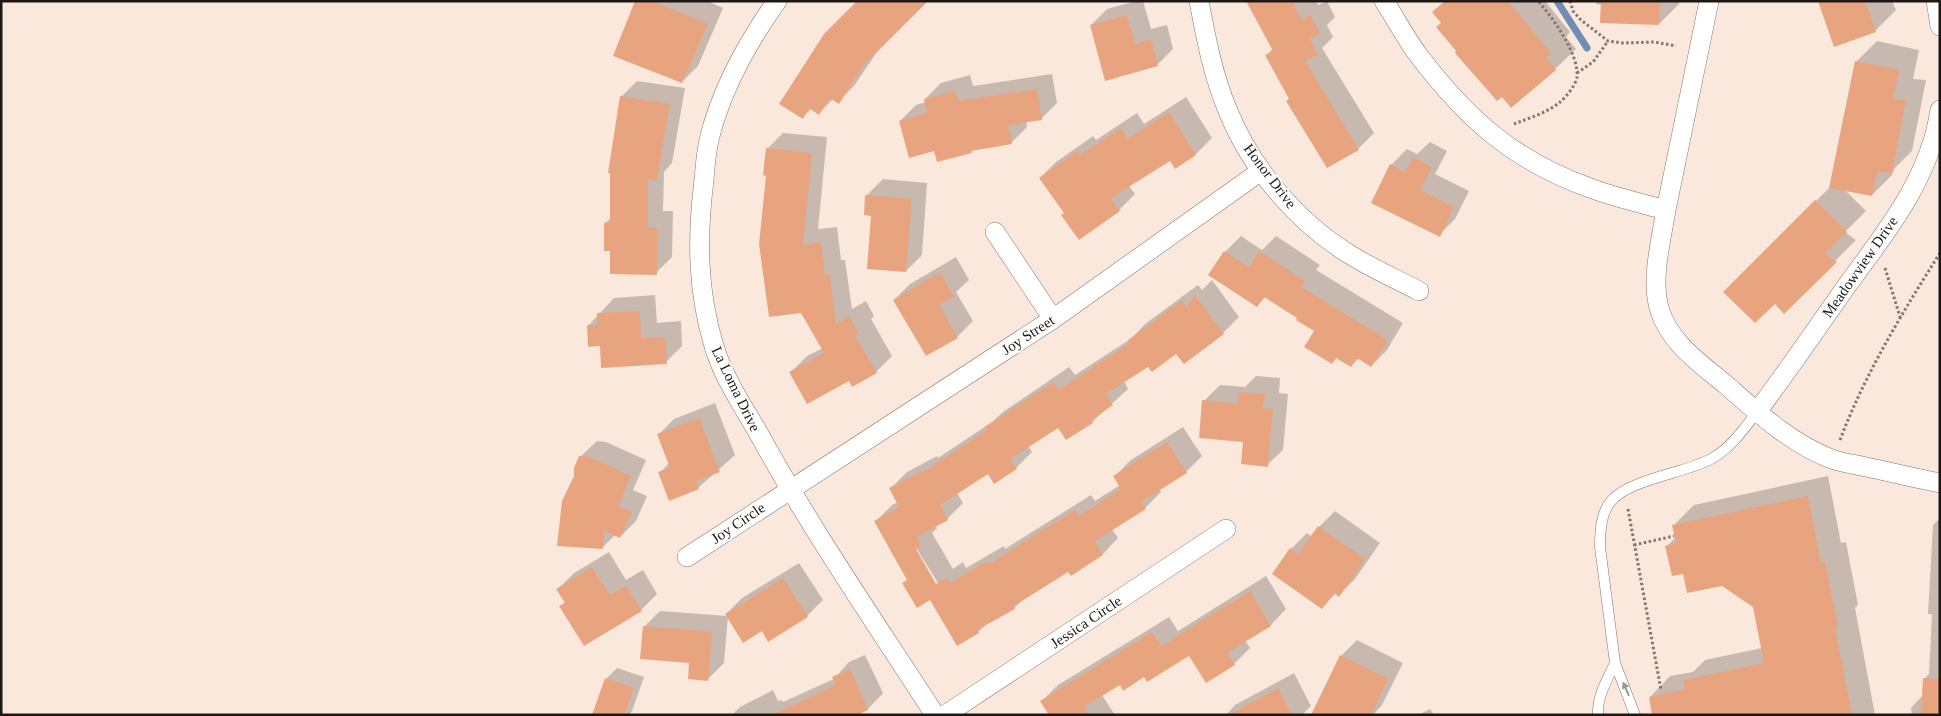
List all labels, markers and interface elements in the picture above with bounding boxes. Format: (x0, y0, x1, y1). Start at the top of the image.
street label: Honor Drive (1241, 141, 1300, 212)
street label: Meadowview Drive (1819, 213, 1901, 321)
street label: Joy Street (999, 312, 1058, 358)
street label: La Loma Drive (709, 344, 764, 434)
street label: Joy Circle (708, 499, 768, 547)
street label: Jessica Circle (1048, 592, 1125, 652)
one-way arrow (1621, 682, 1629, 696)

